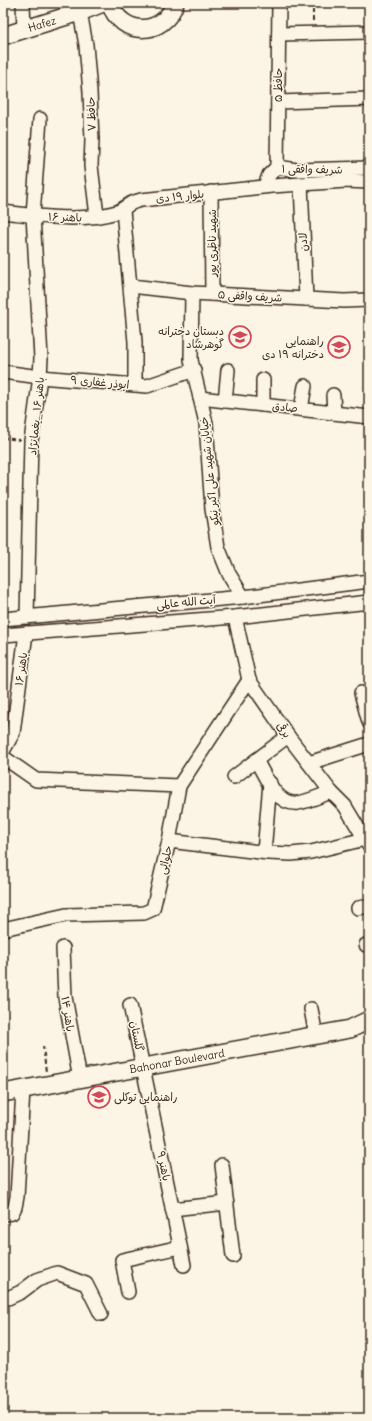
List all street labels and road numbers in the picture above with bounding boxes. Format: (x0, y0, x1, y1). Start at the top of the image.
street label: Hafez (26, 13, 58, 35)
street label: حافظ ۵ (271, 68, 285, 102)
street label: حافظ ۷ (83, 96, 99, 132)
street label: شریف وافقی ۱ (281, 161, 343, 178)
street label: بلوار ۱۹ دی (155, 187, 205, 206)
street label: باهنر ۱۶ (48, 209, 82, 226)
street label: شهید ناظری پور (205, 209, 220, 278)
street label: لادن (296, 232, 310, 252)
street label: شریف واقفی ۵ (217, 287, 283, 306)
street label: ابوذر غفاری ۹ (70, 372, 130, 393)
street label: باهنر ۱۶ _یغمانژاد (25, 376, 48, 456)
street label: صادق (272, 399, 298, 415)
street label: خیابان شهید علی اکبر نیکو (196, 416, 223, 527)
street label: آیت الله عالمی (156, 592, 218, 613)
street label: باهنر ۱۶ (12, 651, 31, 687)
street label: برقی (273, 719, 294, 741)
street label: حلوائی (155, 844, 176, 876)
street label: باهنر ۱۴ (57, 995, 78, 1033)
street label: گلستان (127, 1020, 147, 1053)
street label: Bahonar Boulevard (128, 1046, 226, 1076)
street label: باهنر ۹ (153, 1150, 174, 1182)

